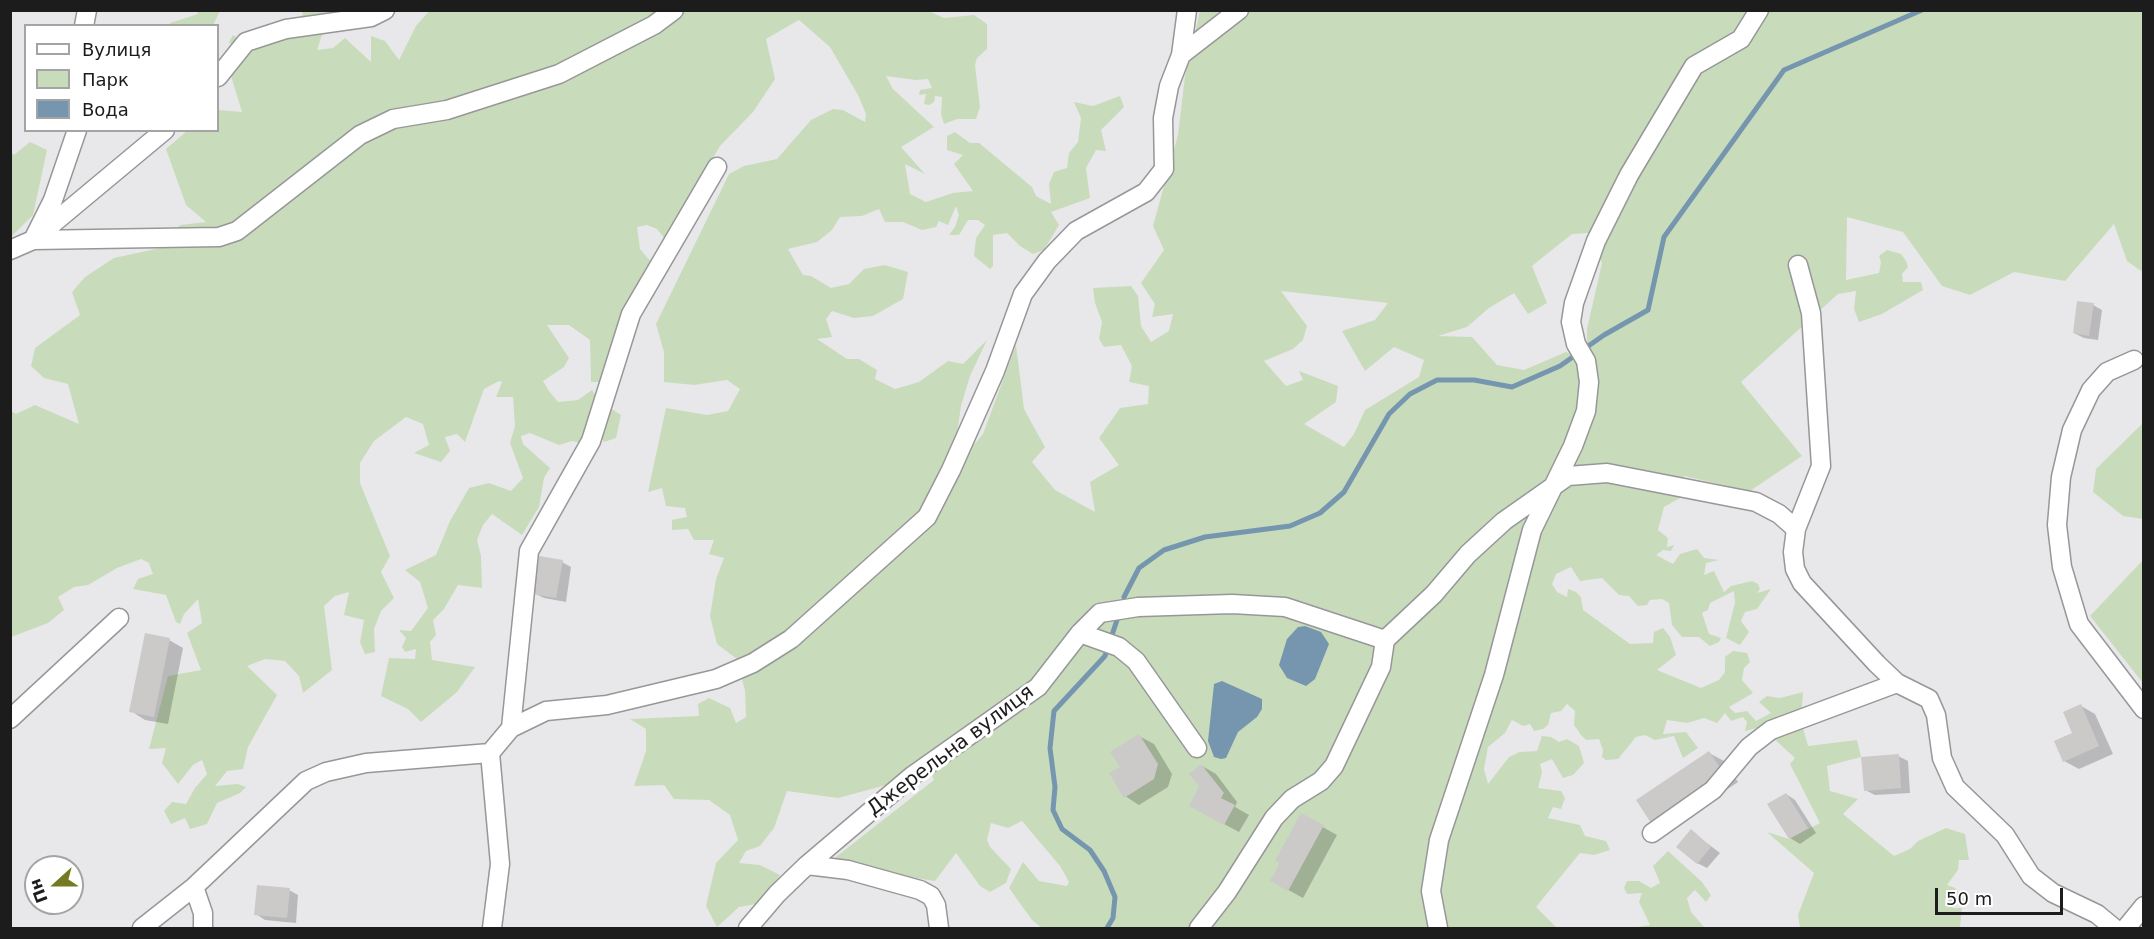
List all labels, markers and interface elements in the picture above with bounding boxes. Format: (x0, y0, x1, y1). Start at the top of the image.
legend (24, 24, 219, 132)
text: Вулиця (82, 39, 151, 60)
text: Парк (82, 69, 129, 90)
text: Вода (82, 99, 129, 120)
street label: Джерельна вулиця (863, 681, 1039, 821)
north arrow (24, 855, 84, 915)
text: Пн (25, 876, 52, 906)
scale bar (1938, 876, 2066, 914)
text: 50 m (1946, 888, 1992, 909)

